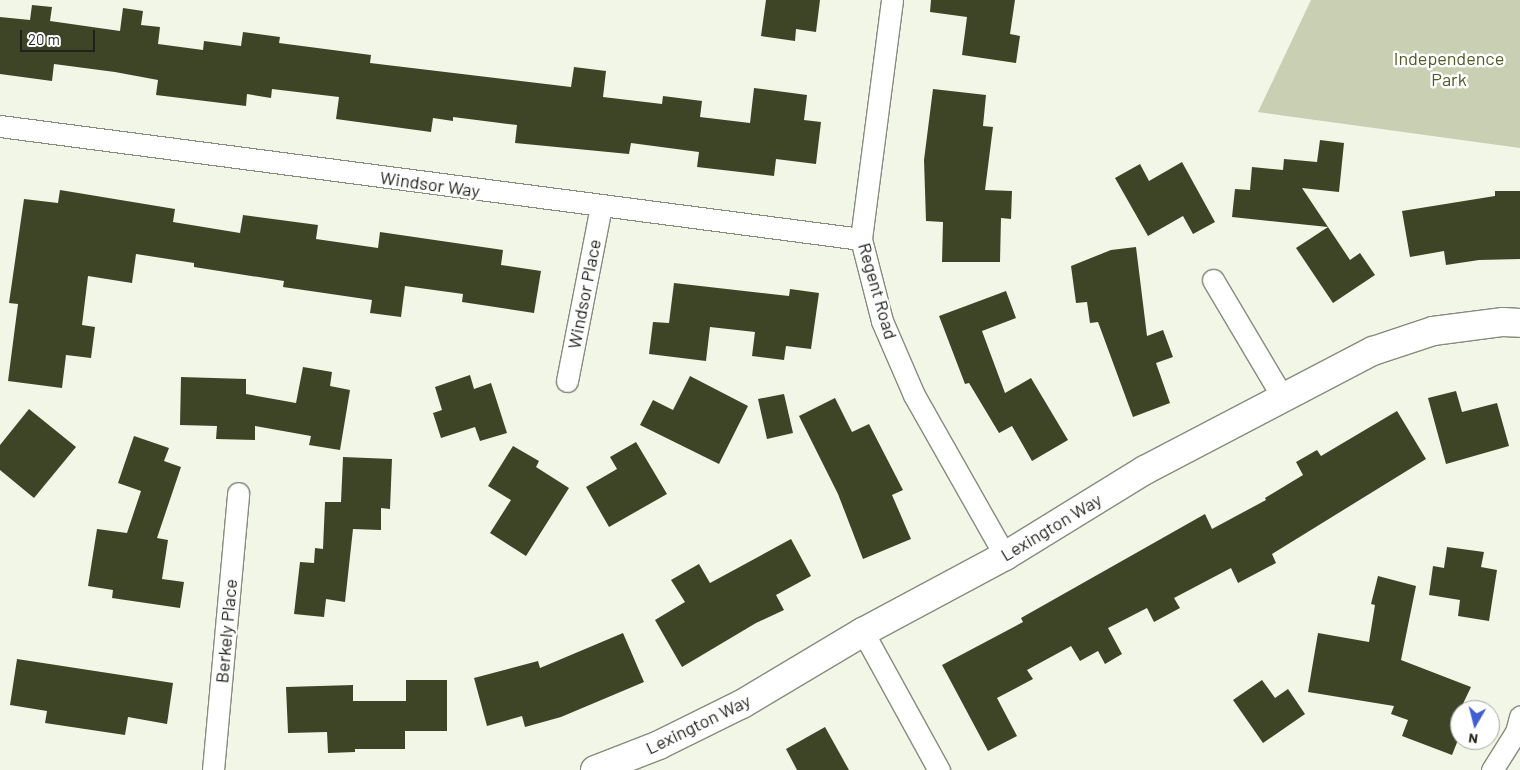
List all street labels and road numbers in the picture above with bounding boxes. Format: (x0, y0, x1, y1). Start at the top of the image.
street label: Windsor Way (379, 166, 481, 202)
street label: Windsor Place (563, 237, 605, 351)
street label: Regent Road (854, 240, 902, 342)
street label: Lexington Way (997, 488, 1105, 566)
street label: Berkely Place (211, 578, 241, 684)
street label: Lexington Way (642, 689, 754, 759)

